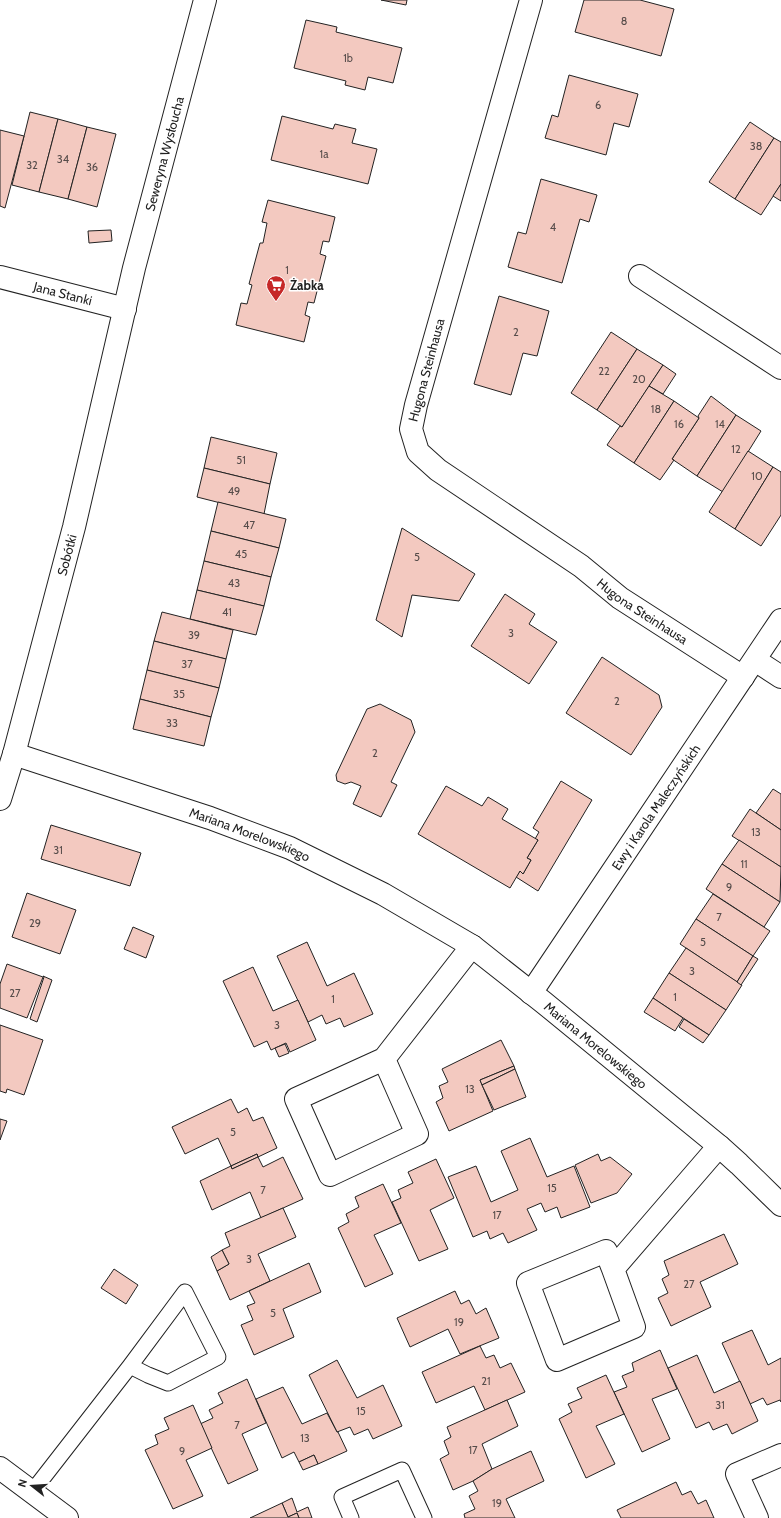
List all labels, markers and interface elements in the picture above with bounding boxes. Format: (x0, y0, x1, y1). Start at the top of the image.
house number: 8 (621, 14, 627, 28)
house number: 1b (343, 51, 353, 65)
street label: Seweryna Wysłoucha (141, 94, 187, 213)
house number: 6 (595, 98, 601, 112)
house number: 38 (750, 139, 762, 153)
house number: 1a (320, 147, 329, 161)
house number: 34 (57, 152, 70, 166)
house number: 32 (26, 158, 38, 172)
house number: 36 (86, 160, 98, 174)
house number: 4 (550, 220, 557, 234)
house number: 1 (285, 263, 289, 277)
supermarket icon: Żabka (265, 274, 287, 302)
place label: Żabka (290, 277, 324, 293)
street label: Jana Stanki (31, 278, 94, 308)
street label: Hugona Steinhausa (405, 316, 448, 423)
house number: 2 (513, 325, 519, 339)
house number: 22 (598, 364, 610, 378)
house number: 20 (632, 372, 646, 386)
house number: 18 (651, 402, 661, 416)
house number: 16 (674, 417, 684, 431)
house number: 14 (715, 417, 726, 431)
house number: 12 (731, 442, 741, 456)
house number: 51 (236, 453, 246, 467)
house number: 10 (751, 469, 763, 483)
house number: 49 (228, 484, 240, 498)
house number: 47 (243, 518, 255, 532)
street label: Sobótki (54, 533, 80, 577)
house number: 45 (235, 547, 247, 561)
house number: 5 (414, 550, 420, 564)
street label: Hugona Steinhausa (594, 575, 691, 648)
house number: 43 (228, 576, 240, 590)
house number: 41 (222, 605, 232, 619)
house number: 3 (508, 626, 514, 640)
house number: 39 (188, 628, 200, 642)
house number: 37 (181, 657, 193, 671)
house number: 35 (173, 687, 185, 701)
house number: 2 (614, 694, 620, 708)
house number: 33 (166, 716, 178, 730)
street label: Ewy i Karola Maleczyńskich (608, 741, 704, 873)
house number: 2 (372, 746, 378, 760)
street label: Mariana Morelowskiego (187, 804, 313, 865)
house number: 13 (751, 825, 761, 839)
house number: 31 (53, 843, 63, 857)
house number: 11 (740, 857, 748, 871)
house number: 9 (726, 880, 732, 894)
house number: 7 (716, 910, 722, 924)
house number: 29 (29, 916, 41, 930)
house number: 5 (700, 935, 706, 949)
house number: 3 (689, 964, 695, 978)
house number: 27 (9, 986, 21, 1000)
house number: 1 (673, 990, 677, 1004)
house number: 1 (331, 992, 335, 1006)
street label: Mariana Morelowskiego (541, 998, 650, 1092)
house number: 3 (274, 1018, 280, 1032)
house number: 13 (465, 1082, 475, 1096)
house number: 5 (230, 1125, 236, 1139)
house number: 15 (547, 1181, 557, 1195)
house number: 7 (260, 1183, 266, 1197)
house number: 17 (492, 1208, 502, 1222)
house number: 3 (246, 1252, 252, 1266)
house number: 27 (683, 1277, 695, 1291)
house number: 5 (270, 1306, 276, 1320)
house number: 19 (454, 1315, 464, 1329)
house number: 21 (481, 1374, 491, 1388)
house number: 31 (715, 1398, 725, 1412)
house number: 15 (356, 1404, 366, 1418)
house number: 7 (234, 1418, 240, 1432)
house number: 13 (300, 1431, 310, 1445)
house number: 17 (468, 1443, 478, 1457)
house number: 9 (179, 1444, 185, 1458)
north arrow (12, 1466, 52, 1506)
text: N (15, 1477, 30, 1489)
house number: 19 (492, 1496, 502, 1510)

